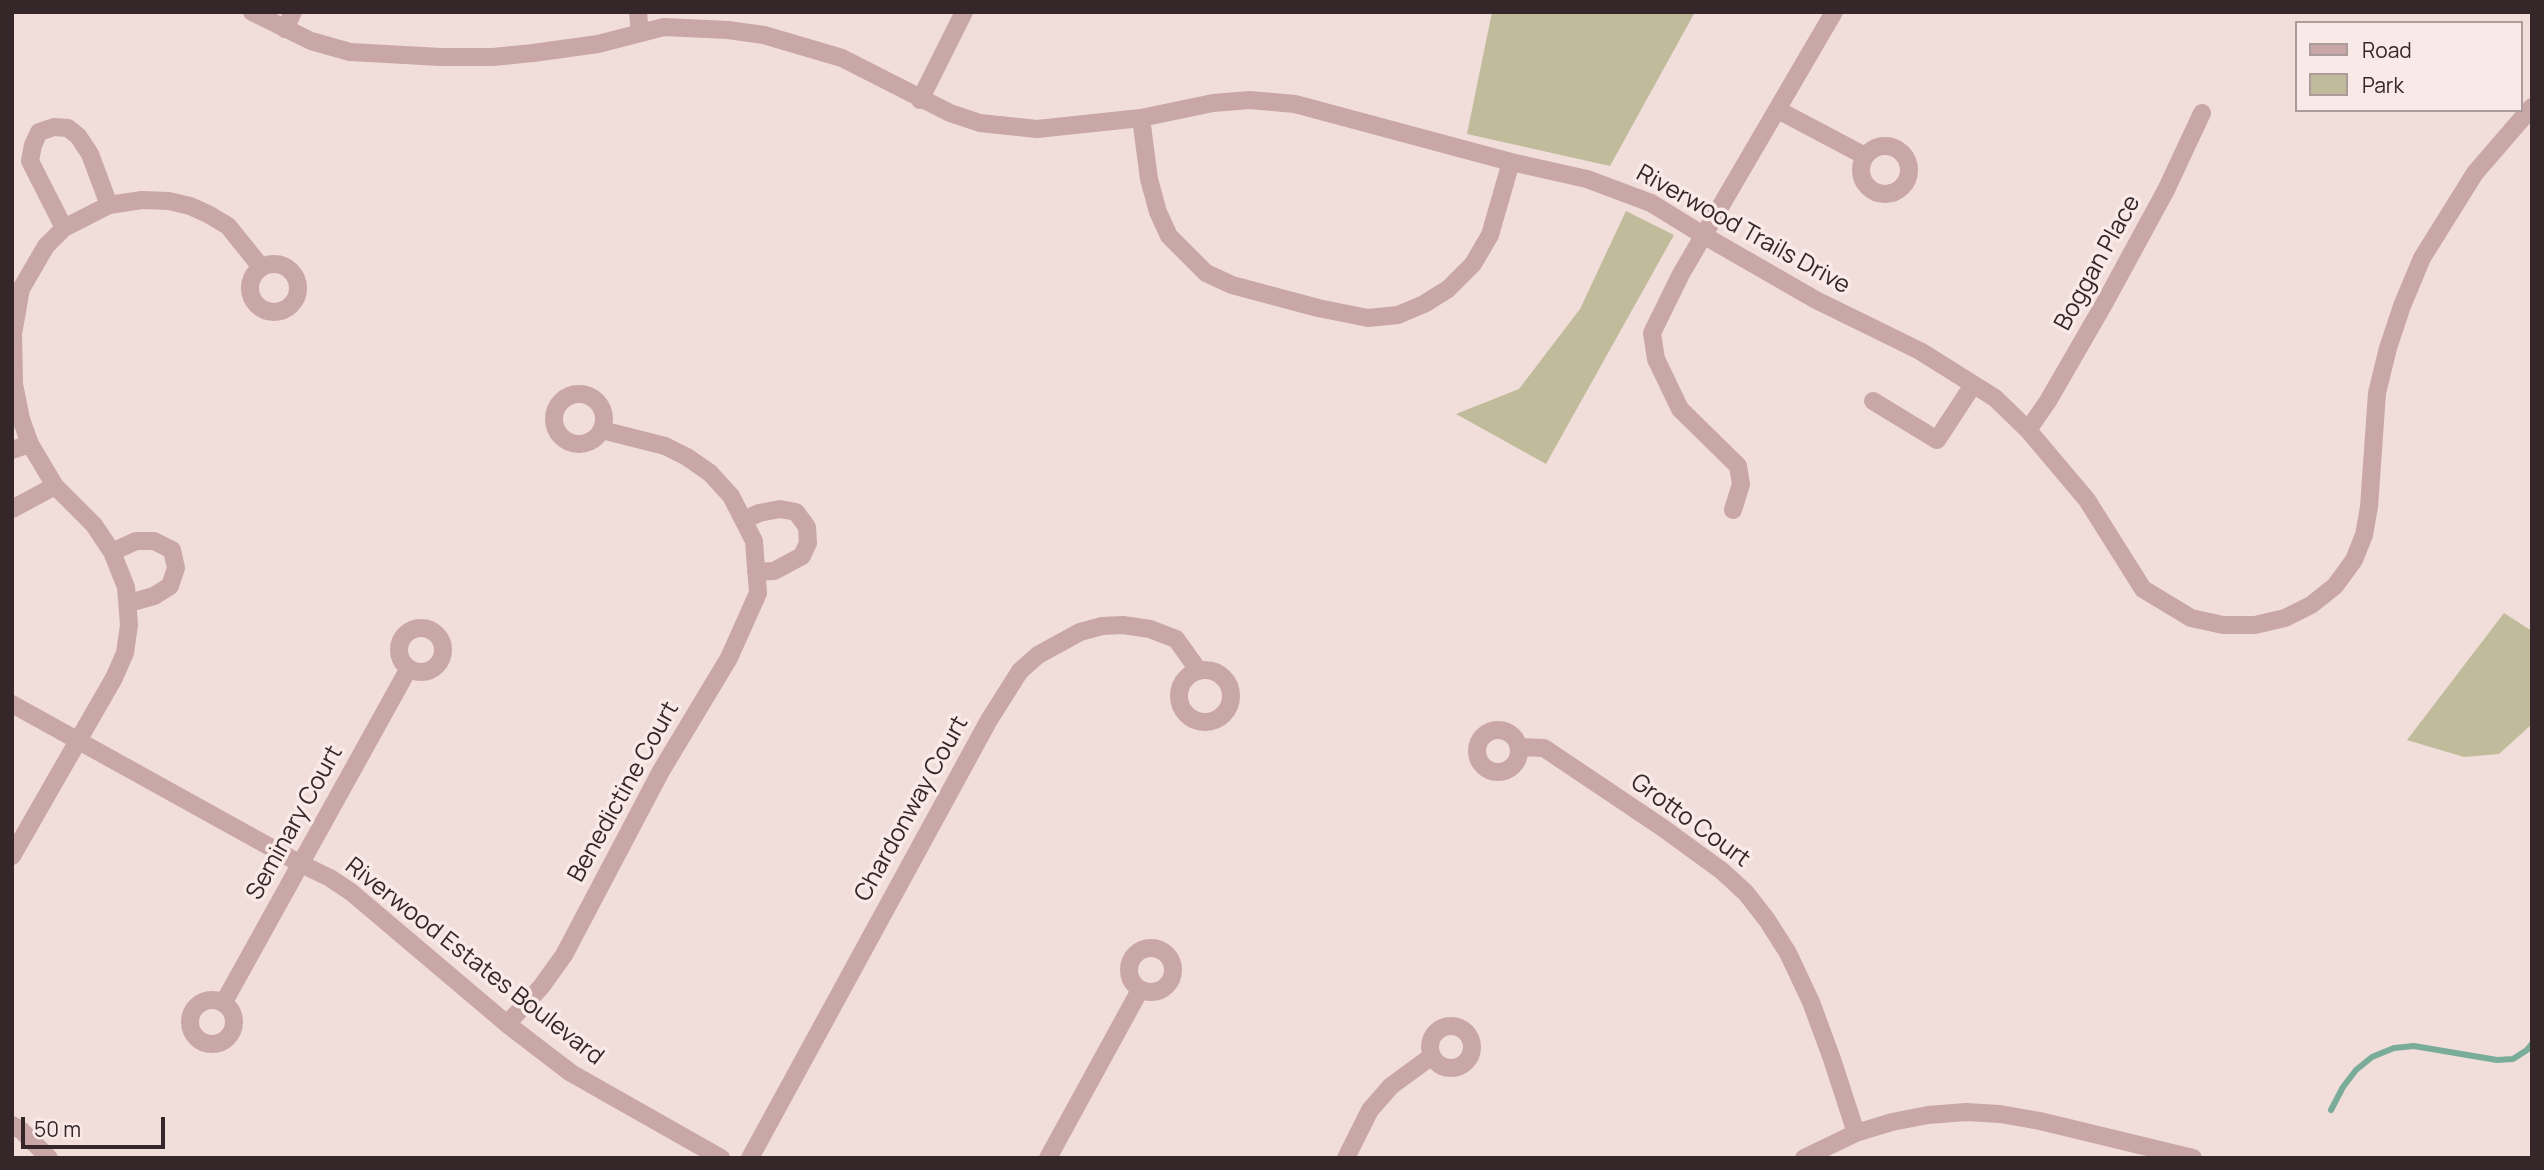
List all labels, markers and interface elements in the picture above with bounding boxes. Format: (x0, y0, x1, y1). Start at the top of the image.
legend (2296, 21, 2523, 112)
text: Road (2362, 36, 2412, 64)
text: Park (2362, 71, 2404, 99)
street label: Riverwood Trails Drive (1631, 159, 1855, 301)
street label: Boggan Place (2049, 190, 2147, 336)
street label: Benedictine Court (562, 697, 686, 887)
street label: Chardonway Court (849, 711, 975, 907)
street label: Seminary Court (241, 741, 349, 905)
street label: Grotto Court (1625, 768, 1755, 874)
street label: Riverwood Estates Boulevard (339, 852, 609, 1072)
scale bar (24, 1104, 168, 1148)
text: 50 m (34, 1115, 81, 1143)

